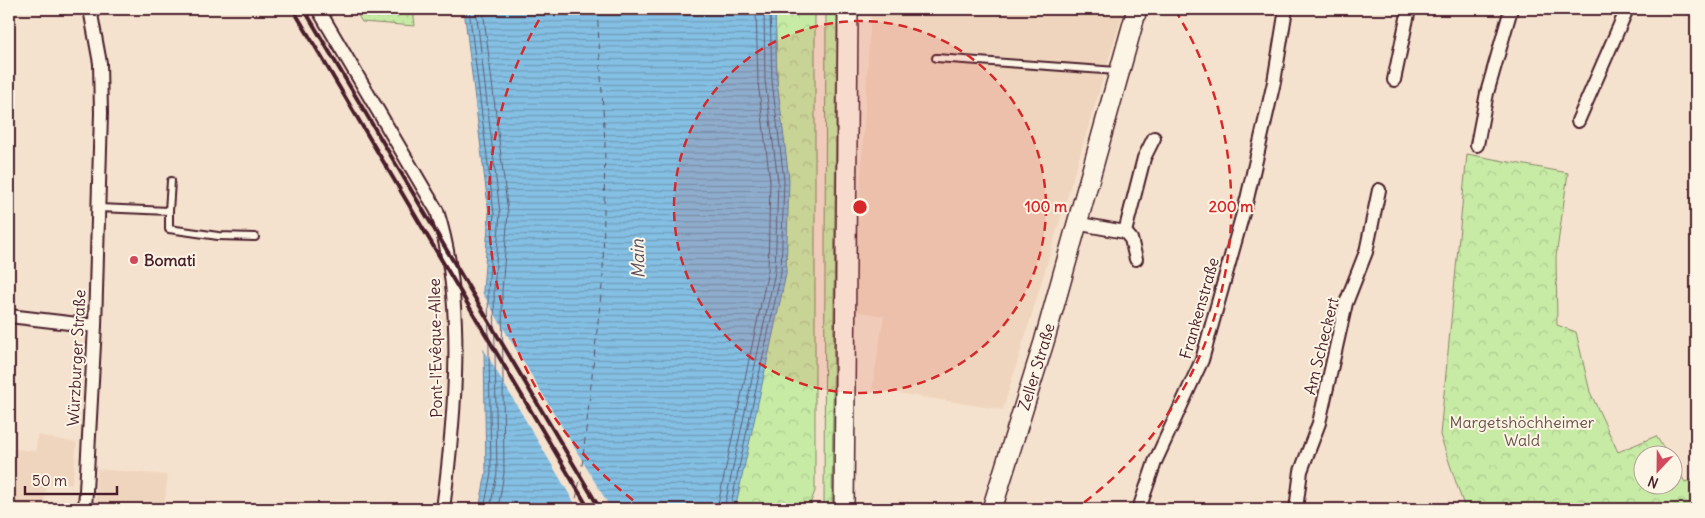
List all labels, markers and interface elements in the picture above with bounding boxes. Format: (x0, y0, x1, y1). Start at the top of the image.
text: 100 m (1025, 197, 1067, 216)
text: 200 m (1209, 197, 1253, 216)
centre of rings (851, 198, 869, 216)
water label: Main (625, 238, 650, 279)
place label: Bomati (144, 250, 196, 270)
marker: Bomati (128, 254, 140, 266)
street label: Frankenstraße (1175, 255, 1223, 361)
street label: Pont-l'Evêque-Allee (424, 278, 446, 418)
street label: Würzburger Straße (62, 289, 90, 427)
street label: Am Scheckert (1299, 295, 1343, 397)
street label: Zeller Straße (1013, 321, 1059, 413)
park label: Margetshöchheimer Wald (1450, 412, 1595, 450)
north arrow (1632, 446, 1682, 496)
scale bar (25, 463, 118, 495)
text: 50 m (32, 471, 67, 490)
text: N (1645, 472, 1661, 492)

